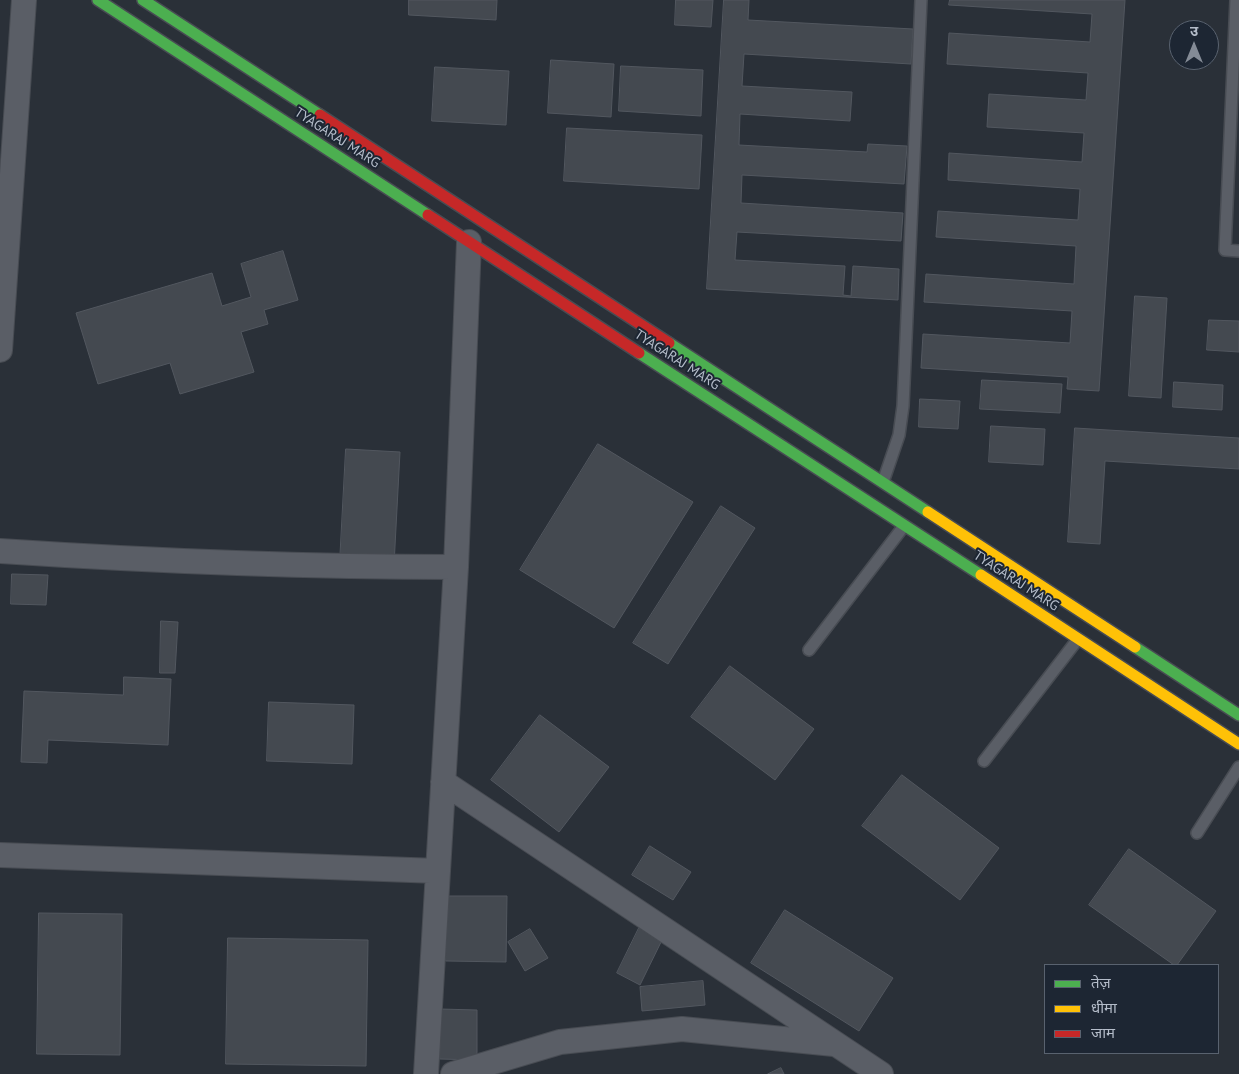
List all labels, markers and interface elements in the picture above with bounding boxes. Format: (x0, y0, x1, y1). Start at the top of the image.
north arrow (1169, 20, 1219, 70)
text: उ (1190, 22, 1198, 40)
street label: TYAGARAJ MARG (291, 104, 383, 172)
street label: TYAGARAJ MARG (631, 326, 723, 394)
street label: TYAGARAJ MARG (970, 547, 1062, 615)
legend (1044, 964, 1219, 1054)
text: तेज़ (1091, 973, 1111, 992)
text: धीमा (1091, 998, 1117, 1017)
text: जाम (1091, 1023, 1115, 1042)

